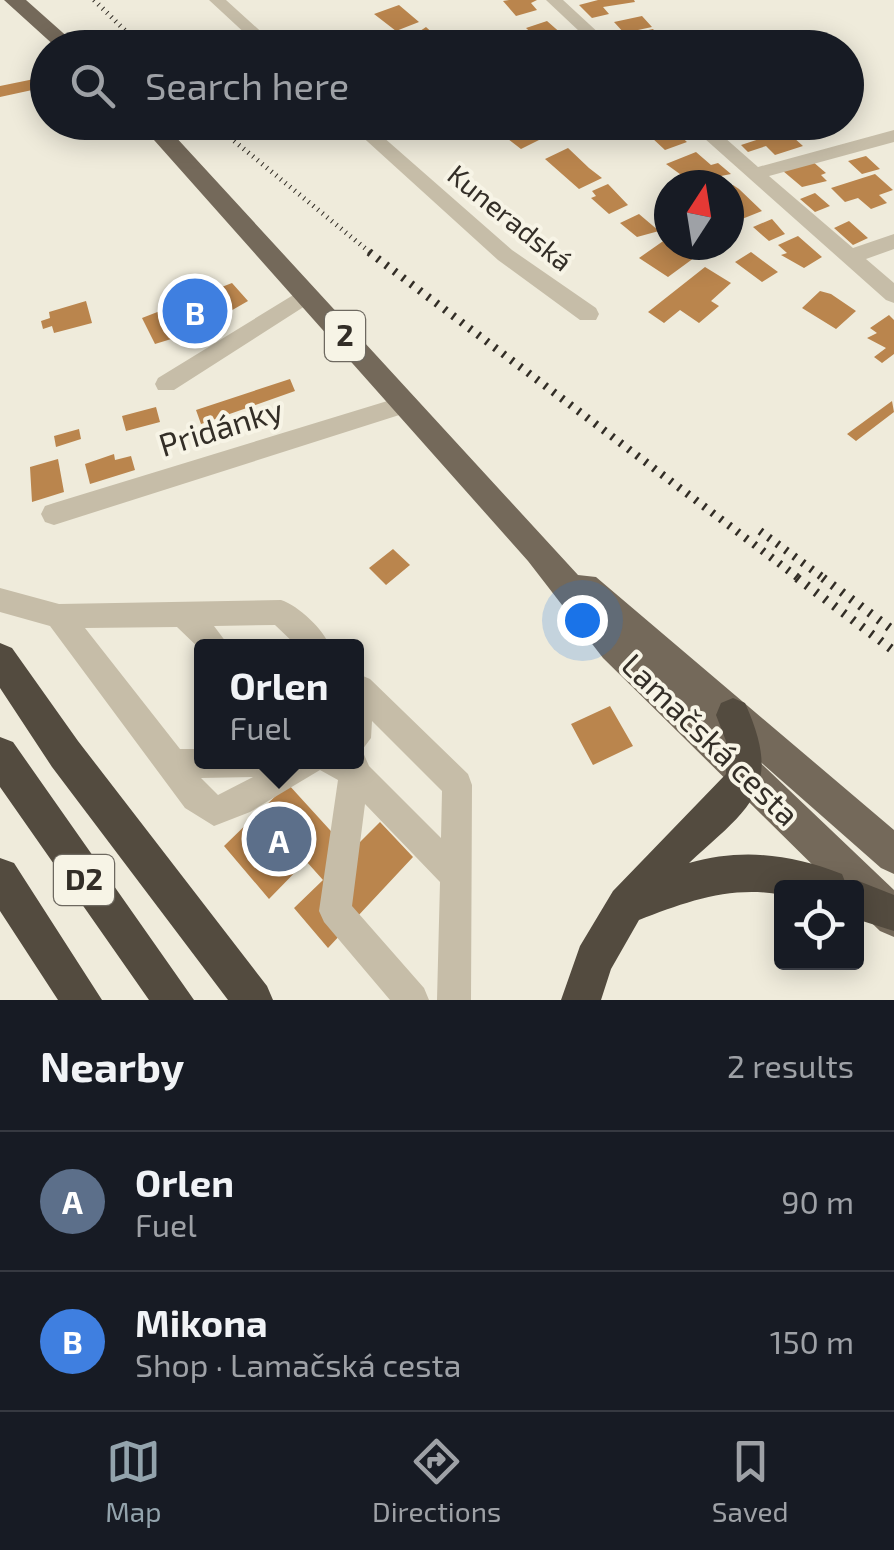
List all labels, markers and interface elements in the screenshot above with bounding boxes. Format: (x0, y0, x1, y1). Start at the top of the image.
search box (30, 30, 864, 140)
icon: search (65, 58, 120, 113)
text: Search here (145, 62, 349, 108)
street label: Kuneradská (442, 157, 580, 278)
north arrow (654, 170, 744, 260)
pin: B (162, 274, 228, 348)
road number: 2 (325, 311, 365, 361)
street label: Pridánky (154, 389, 287, 463)
your location (557, 595, 608, 646)
popup (194, 639, 364, 769)
street label: Lamačská cesta (615, 645, 808, 832)
text: Orlen (229, 662, 329, 708)
text: Fuel (229, 708, 291, 746)
pin: A (246, 802, 312, 876)
road number: D2 (54, 855, 114, 905)
map controls (774, 880, 864, 970)
button: locate (774, 880, 864, 970)
text: Nearby (40, 1040, 184, 1090)
text: 2 results (727, 1046, 854, 1084)
text: Orlen (135, 1159, 234, 1205)
text: A (62, 1182, 83, 1220)
text: 90 m (781, 1182, 854, 1220)
text: Fuel (135, 1205, 197, 1243)
text: Mikona (135, 1299, 268, 1345)
text: B (62, 1322, 83, 1360)
text: 150 m (770, 1322, 854, 1360)
text: Shop · Lamačská cesta (135, 1345, 461, 1383)
tab: Map (105, 1434, 161, 1528)
tab: Directions (372, 1434, 501, 1528)
tab: Saved (712, 1434, 789, 1528)

